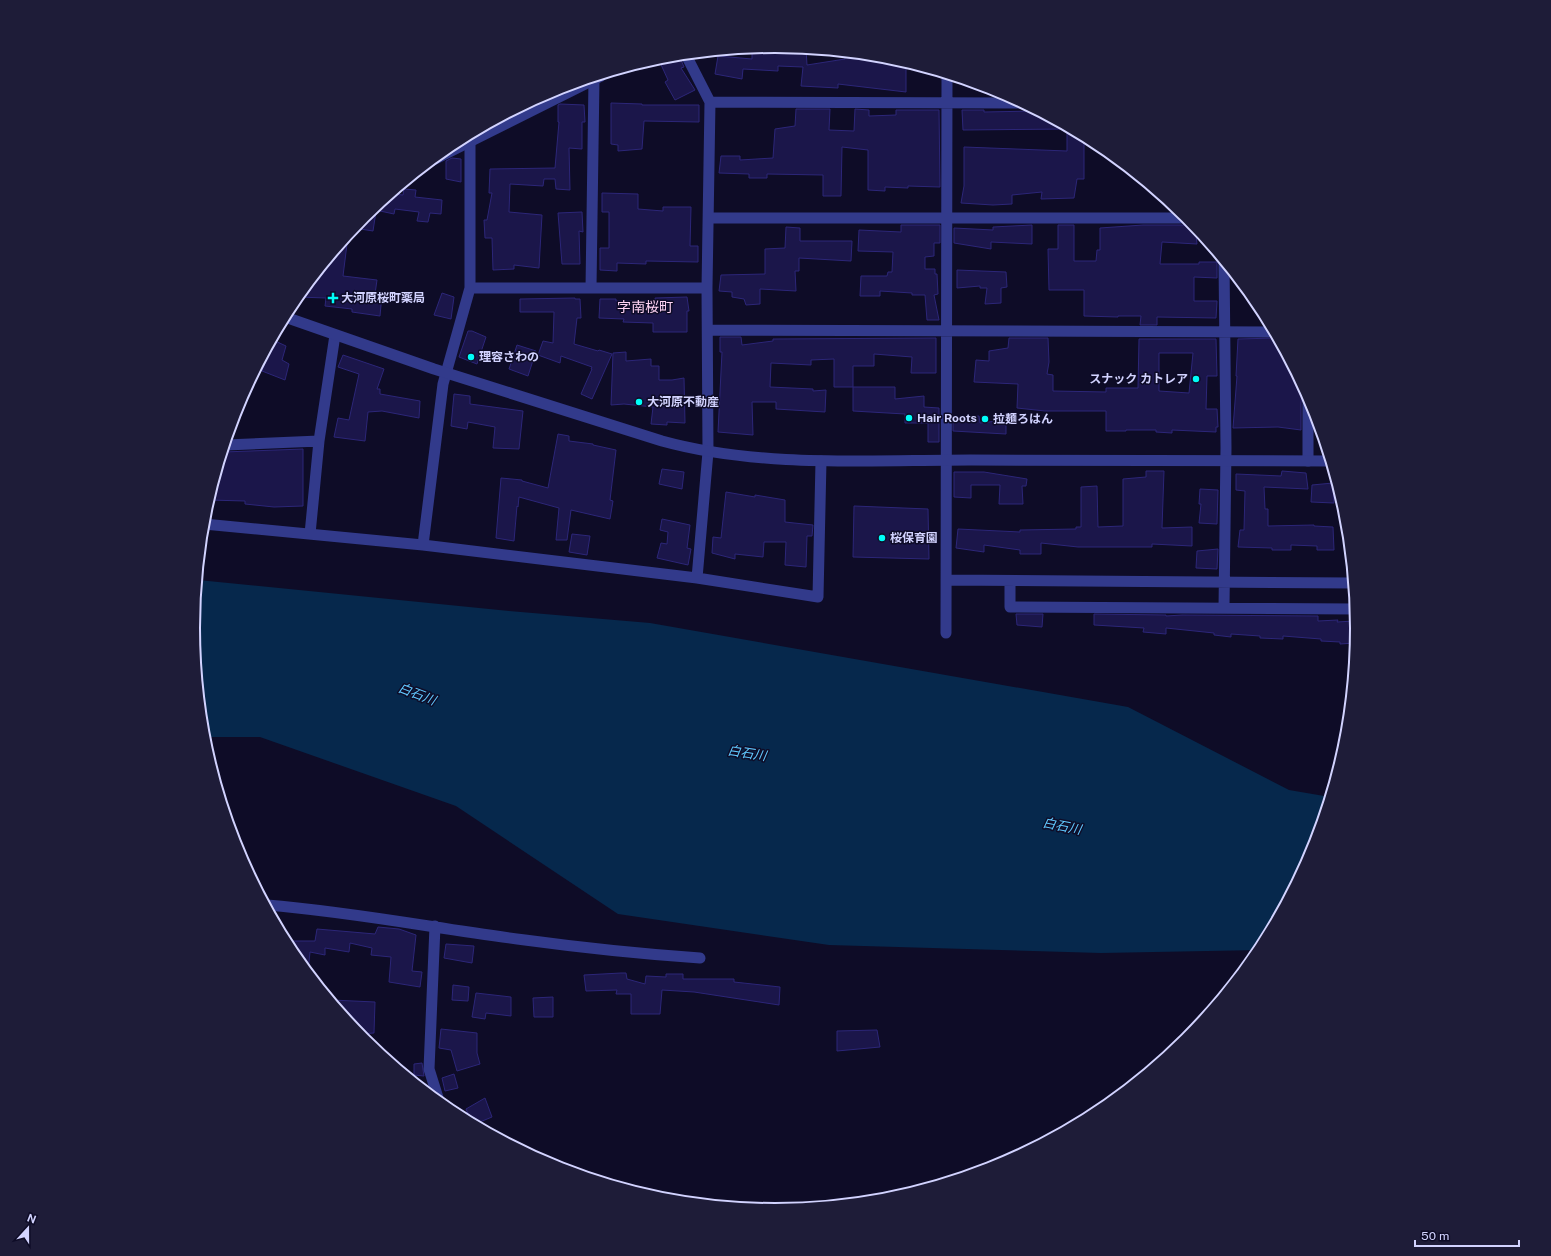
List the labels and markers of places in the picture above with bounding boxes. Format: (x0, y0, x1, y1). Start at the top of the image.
place label: 大河原桜町薬局 (341, 291, 425, 305)
marker: 大河原桜町薬局 (328, 293, 338, 303)
place label: 理容さわの (479, 350, 539, 364)
marker: 理容さわの (466, 352, 476, 362)
place label: スナック カトレア (1089, 372, 1188, 386)
marker: スナック カトレア (1191, 374, 1201, 384)
place label: 大河原不動産 (647, 395, 719, 409)
marker: 大河原不動産 (634, 397, 644, 407)
place label: Hair Roots (917, 411, 977, 425)
place label: 拉麺ろはん (993, 412, 1053, 426)
marker: Hair Roots (904, 413, 914, 423)
marker: 拉麺ろはん (980, 414, 990, 424)
place label: 桜保育園 (890, 531, 938, 545)
marker: 桜保育園 (877, 533, 887, 543)

